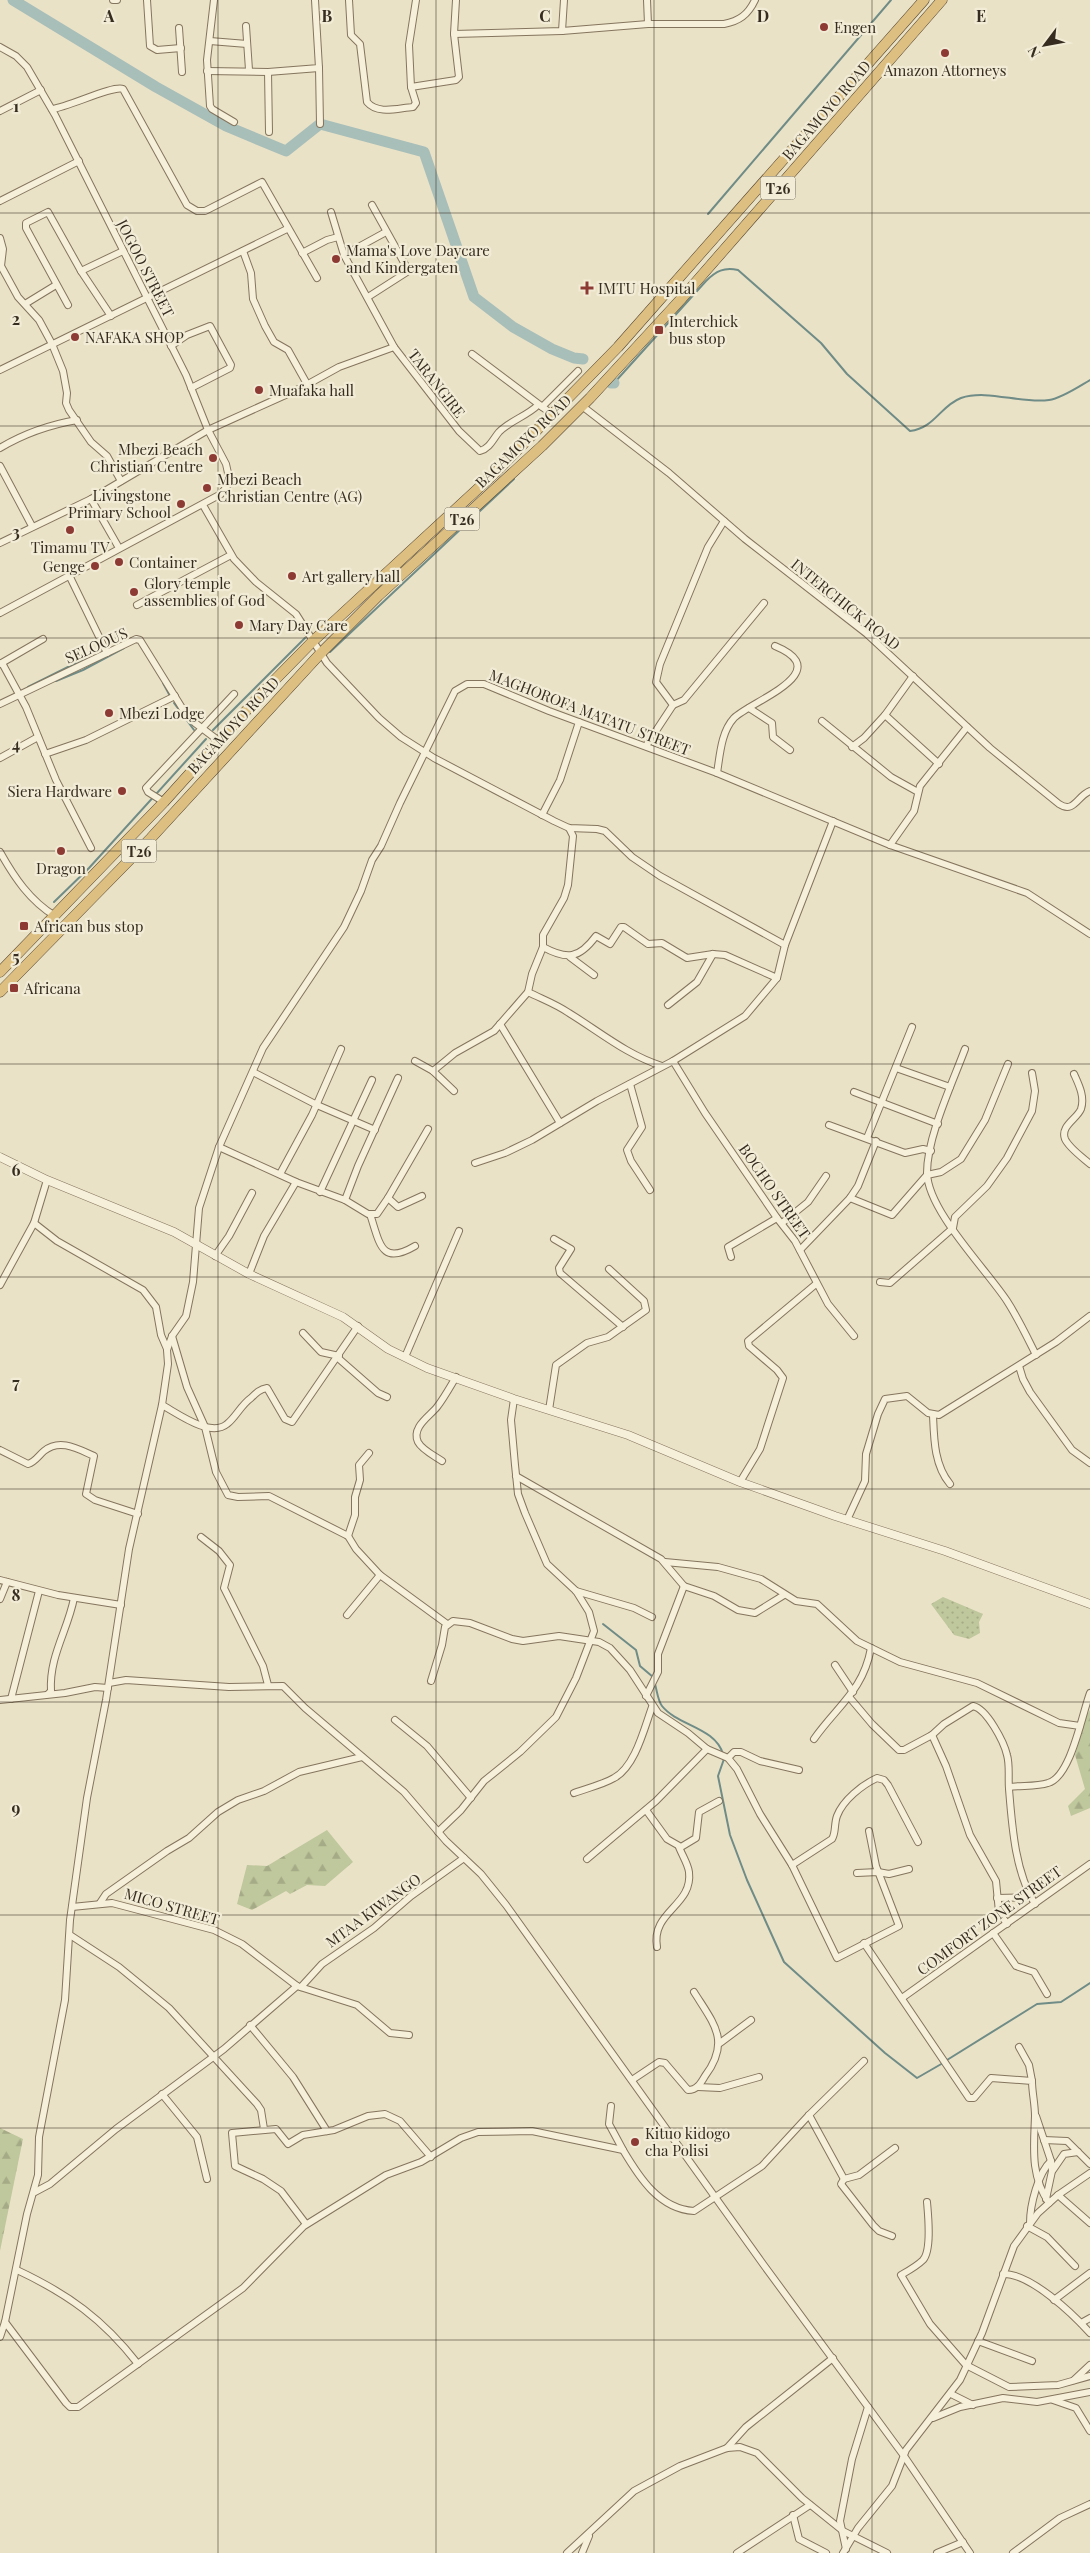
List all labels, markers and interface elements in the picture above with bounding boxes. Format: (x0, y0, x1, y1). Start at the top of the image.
text: A (103, 5, 115, 26)
text: B (322, 5, 333, 26)
text: C (539, 5, 551, 26)
text: D (757, 5, 769, 26)
text: E (976, 5, 986, 26)
place label: Engen (834, 17, 876, 37)
north arrow (1020, 20, 1070, 70)
marker: Engen (818, 21, 830, 33)
text: N (1023, 43, 1044, 61)
marker: Amazon Attorneys (939, 47, 951, 59)
street label: BAGAMOYO ROAD (777, 56, 875, 164)
place label: Amazon Attorneys (883, 60, 1006, 80)
text: 1 (13, 95, 19, 116)
road number: T26 (760, 177, 796, 200)
street label: JOGOO STREET (112, 215, 179, 320)
place label: Mama's Love Daycare and Kindergaten (346, 240, 490, 277)
marker: Mama's Love Daycare and Kindergaten (330, 253, 342, 265)
place label: IMTU Hospital (598, 278, 696, 298)
marker: IMTU Hospital (580, 281, 594, 295)
text: 2 (12, 308, 20, 329)
place label: Interchick bus stop (669, 311, 739, 348)
marker: Interchick bus stop (653, 324, 665, 336)
place label: NAFAKA SHOP (85, 327, 184, 347)
marker: NAFAKA SHOP (69, 331, 81, 343)
street label: TARANGIRE (404, 345, 470, 421)
place label: Muafaka hall (269, 380, 354, 400)
marker: Muafaka hall (253, 384, 265, 396)
street label: BAGAMOYO ROAD (471, 390, 575, 492)
place label: Mbezi Beach Christian Centre (90, 439, 203, 476)
marker: Mbezi Beach Christian Centre (207, 452, 219, 464)
place label: Mbezi Beach Christian Centre (AG) (217, 469, 362, 506)
marker: Mbezi Beach Christian Centre (AG) (201, 482, 213, 494)
place label: Livingstone Primary School (68, 485, 171, 522)
marker: Livingstone Primary School (175, 498, 187, 510)
road number: T26 (444, 508, 480, 530)
text: 3 (12, 521, 20, 542)
marker: Timamu TV (64, 524, 76, 536)
place label: Timamu TV (31, 537, 110, 557)
place label: Container (129, 552, 197, 572)
street label: INTERCHICK ROAD (787, 554, 905, 654)
place label: Genge (43, 556, 85, 576)
marker: Container (113, 556, 125, 568)
marker: Genge (89, 560, 101, 572)
place label: Art gallery hall (301, 566, 400, 586)
marker: Art gallery hall (286, 570, 298, 582)
place label: Glory temple assemblies of God (144, 573, 266, 610)
marker: Glory temple assemblies of God (128, 586, 140, 598)
place label: Mary Day Care (249, 615, 348, 635)
marker: Mary Day Care (233, 619, 245, 631)
street label: SELOOUS (62, 622, 130, 668)
street label: MAGHOROFA MATATU STREET (487, 664, 693, 760)
street label: BAGAMOYO ROAD (183, 672, 283, 778)
place label: Mbezi Lodge (119, 703, 205, 723)
marker: Mbezi Lodge (103, 707, 115, 719)
text: 4 (12, 733, 20, 754)
place label: Siera Hardware (7, 781, 112, 801)
marker: Siera Hardware (116, 785, 128, 797)
road number: T26 (122, 839, 156, 862)
marker: Dragon (55, 845, 67, 857)
place label: Dragon (36, 858, 86, 878)
place label: African bus stop (33, 916, 144, 936)
marker: African bus stop (18, 920, 30, 932)
text: 5 (12, 946, 20, 967)
place label: Africana (23, 978, 81, 998)
marker: Africana (8, 982, 20, 994)
street label: BOCHO STREET (735, 1140, 815, 1242)
text: 6 (12, 1159, 21, 1180)
text: 7 (12, 1372, 20, 1393)
text: 8 (12, 1584, 21, 1605)
text: 9 (12, 1797, 21, 1818)
street label: COMFORT ZONE STREET (913, 1861, 1065, 1979)
street label: MTAA KIWANGO (321, 1869, 425, 1951)
street label: MICO STREET (122, 1883, 222, 1929)
place label: Kituo kidogo cha Polisi (645, 2123, 730, 2160)
marker: Kituo kidogo cha Polisi (629, 2136, 641, 2148)

